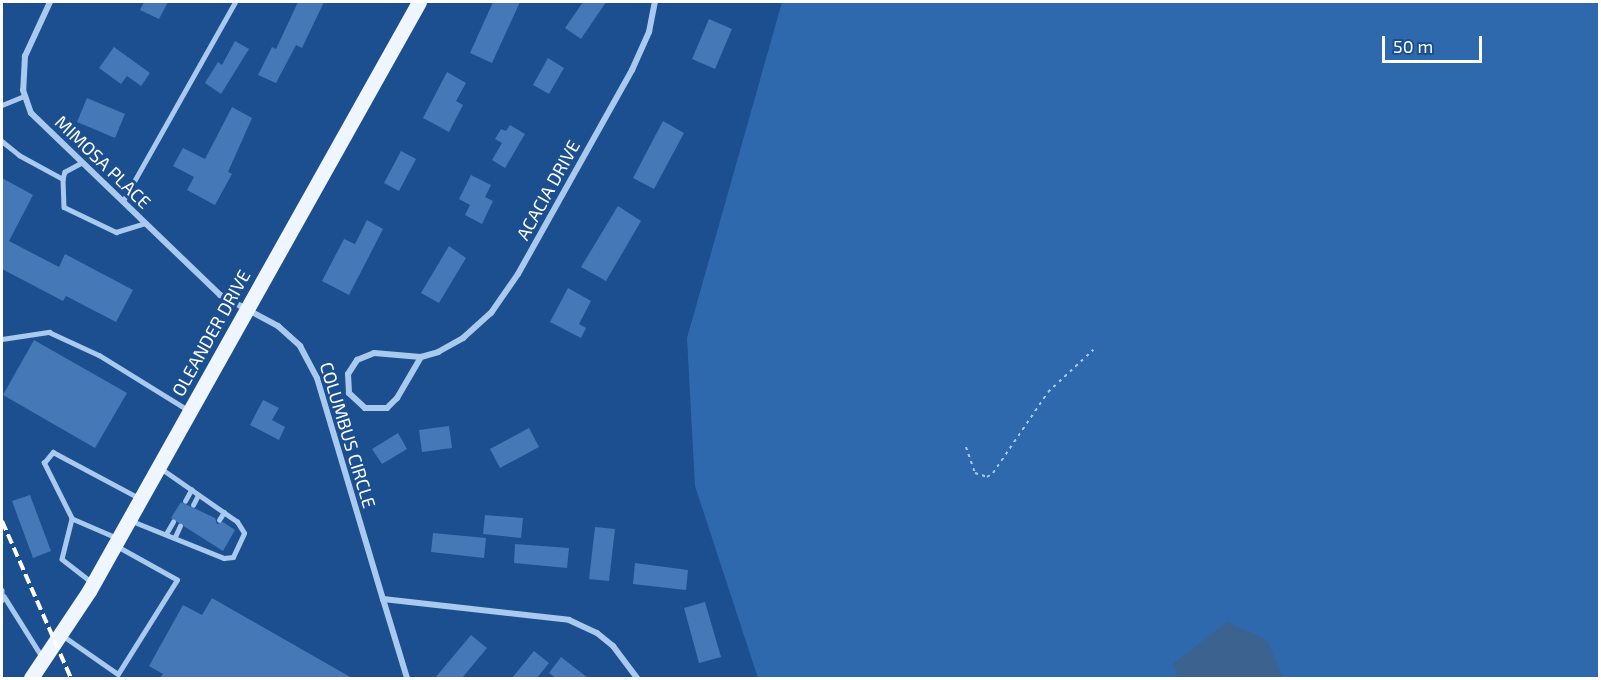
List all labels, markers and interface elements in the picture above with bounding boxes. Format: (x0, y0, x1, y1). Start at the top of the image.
scale bar (1385, 24, 1486, 62)
text: 50 m (1393, 35, 1433, 57)
street label: MIMOSA PLACE (51, 111, 155, 213)
street label: ACACIA DRIVE (512, 136, 584, 244)
street label: OLEANDER DRIVE (167, 266, 255, 400)
street label: COLUMBUS CIRCLE (315, 359, 381, 511)

